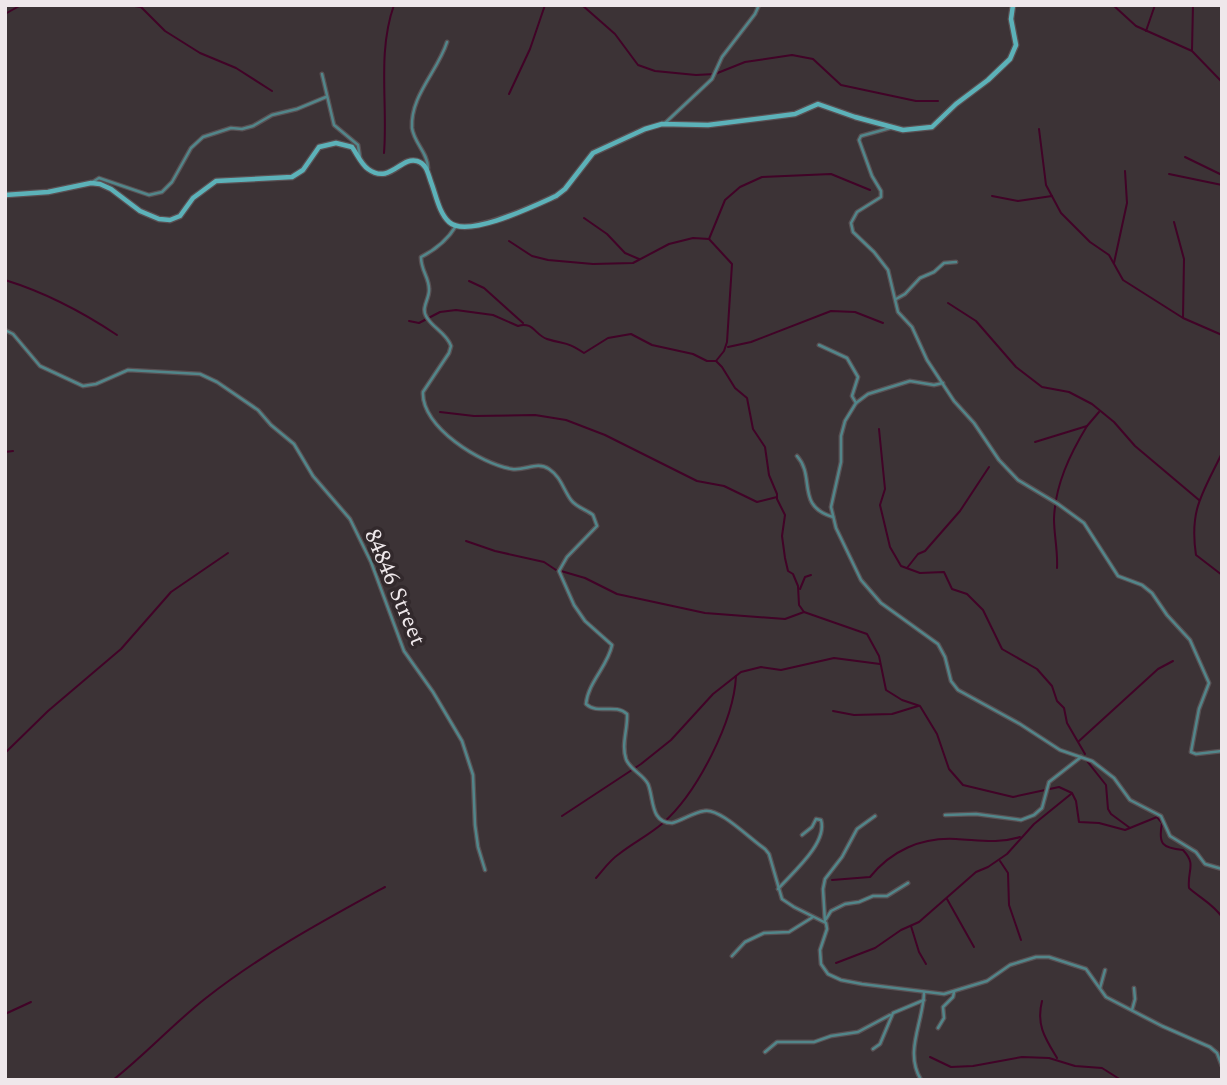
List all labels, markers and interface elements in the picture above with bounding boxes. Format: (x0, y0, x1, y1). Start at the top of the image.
street label: 84846 Street (354, 524, 435, 651)

